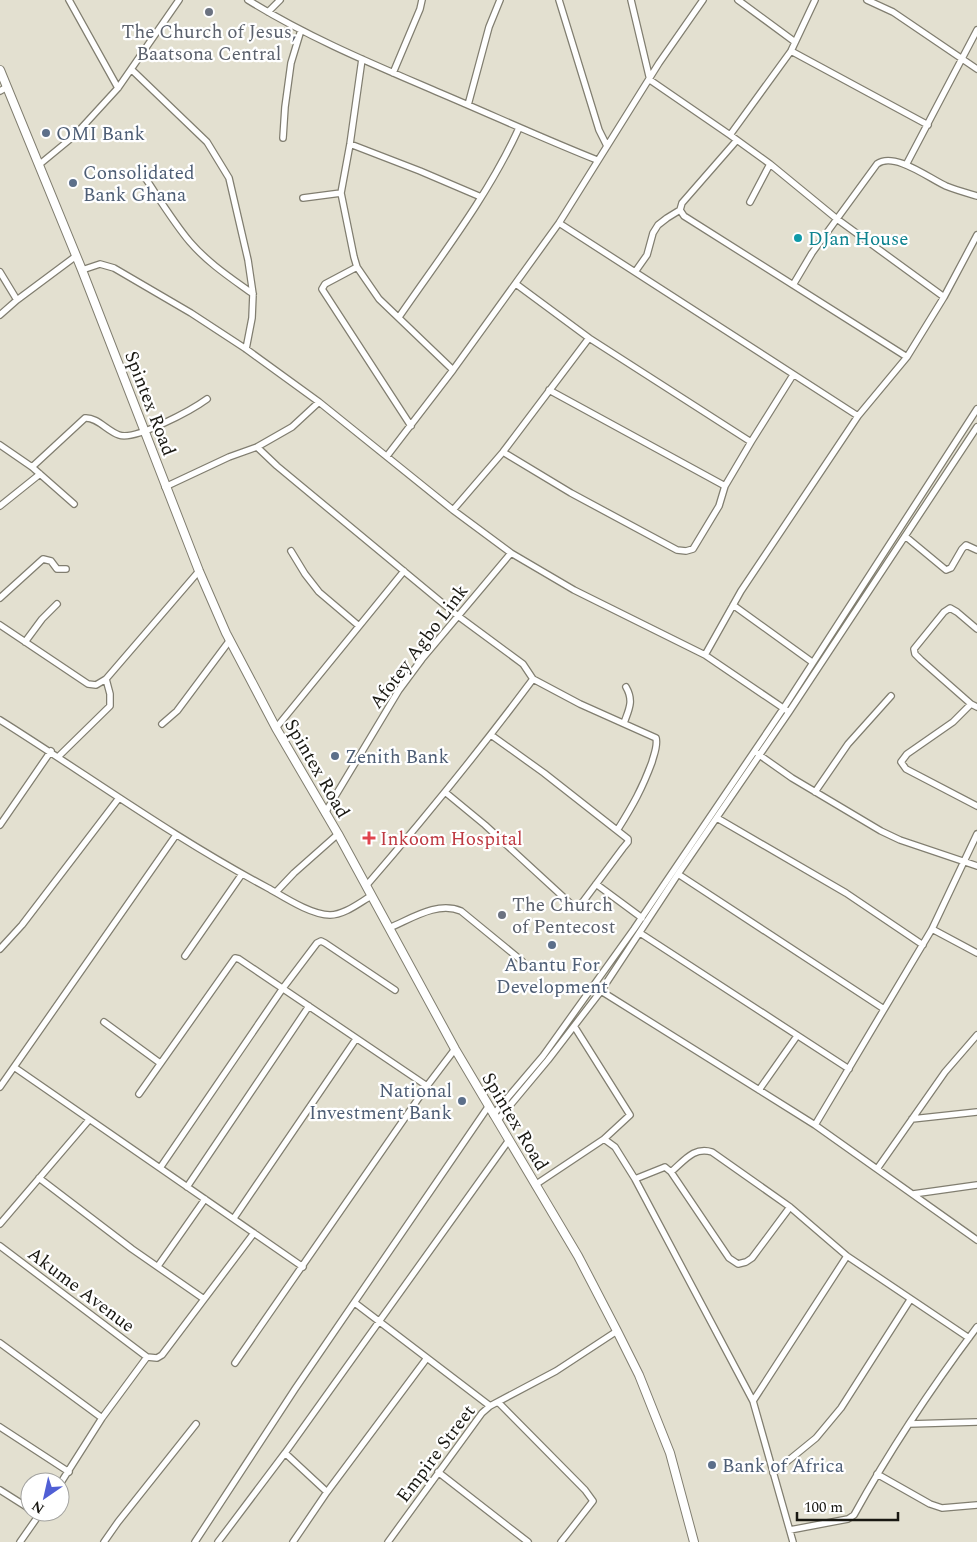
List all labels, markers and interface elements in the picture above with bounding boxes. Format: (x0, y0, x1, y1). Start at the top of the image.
marker: The Church of Jesus, Baatsona Central (203, 6, 215, 18)
place label: The Church of Jesus, Baatsona Central (121, 18, 297, 69)
place label: OMI Bank (56, 120, 145, 149)
marker: OMI Bank (40, 127, 52, 139)
place label: Consolidated Bank Ghana (83, 159, 195, 210)
marker: Consolidated Bank Ghana (67, 177, 79, 189)
place label: DJan House (808, 225, 908, 254)
marker: DJan House (792, 232, 804, 244)
street label: Spintex Road (116, 347, 183, 460)
street label: Afotey Agbo Link (362, 578, 476, 716)
street label: Spintex Road (276, 714, 357, 824)
place label: Zenith Bank (345, 743, 449, 772)
marker: Zenith Bank (329, 750, 341, 762)
place label: Inkoom Hospital (380, 825, 522, 854)
marker: Inkoom Hospital (362, 831, 376, 845)
place label: The Church of Pentecost (512, 891, 616, 942)
marker: The Church of Pentecost (496, 909, 508, 921)
marker: Abantu For Development (546, 939, 558, 951)
place label: Abantu For Development (496, 951, 608, 1002)
street label: Spintex Road (474, 1067, 556, 1177)
place label: National Investment Bank (309, 1077, 452, 1128)
marker: National Investment Bank (456, 1095, 468, 1107)
street label: Akume Avenue (21, 1240, 141, 1340)
street label: Empire Street (389, 1398, 483, 1509)
place label: Bank of Africa (722, 1452, 845, 1481)
marker: Bank of Africa (706, 1459, 718, 1471)
north arrow (20, 1472, 70, 1522)
scale bar (797, 1490, 898, 1522)
text: N (27, 1495, 49, 1519)
text: 100 m (804, 1496, 843, 1519)

